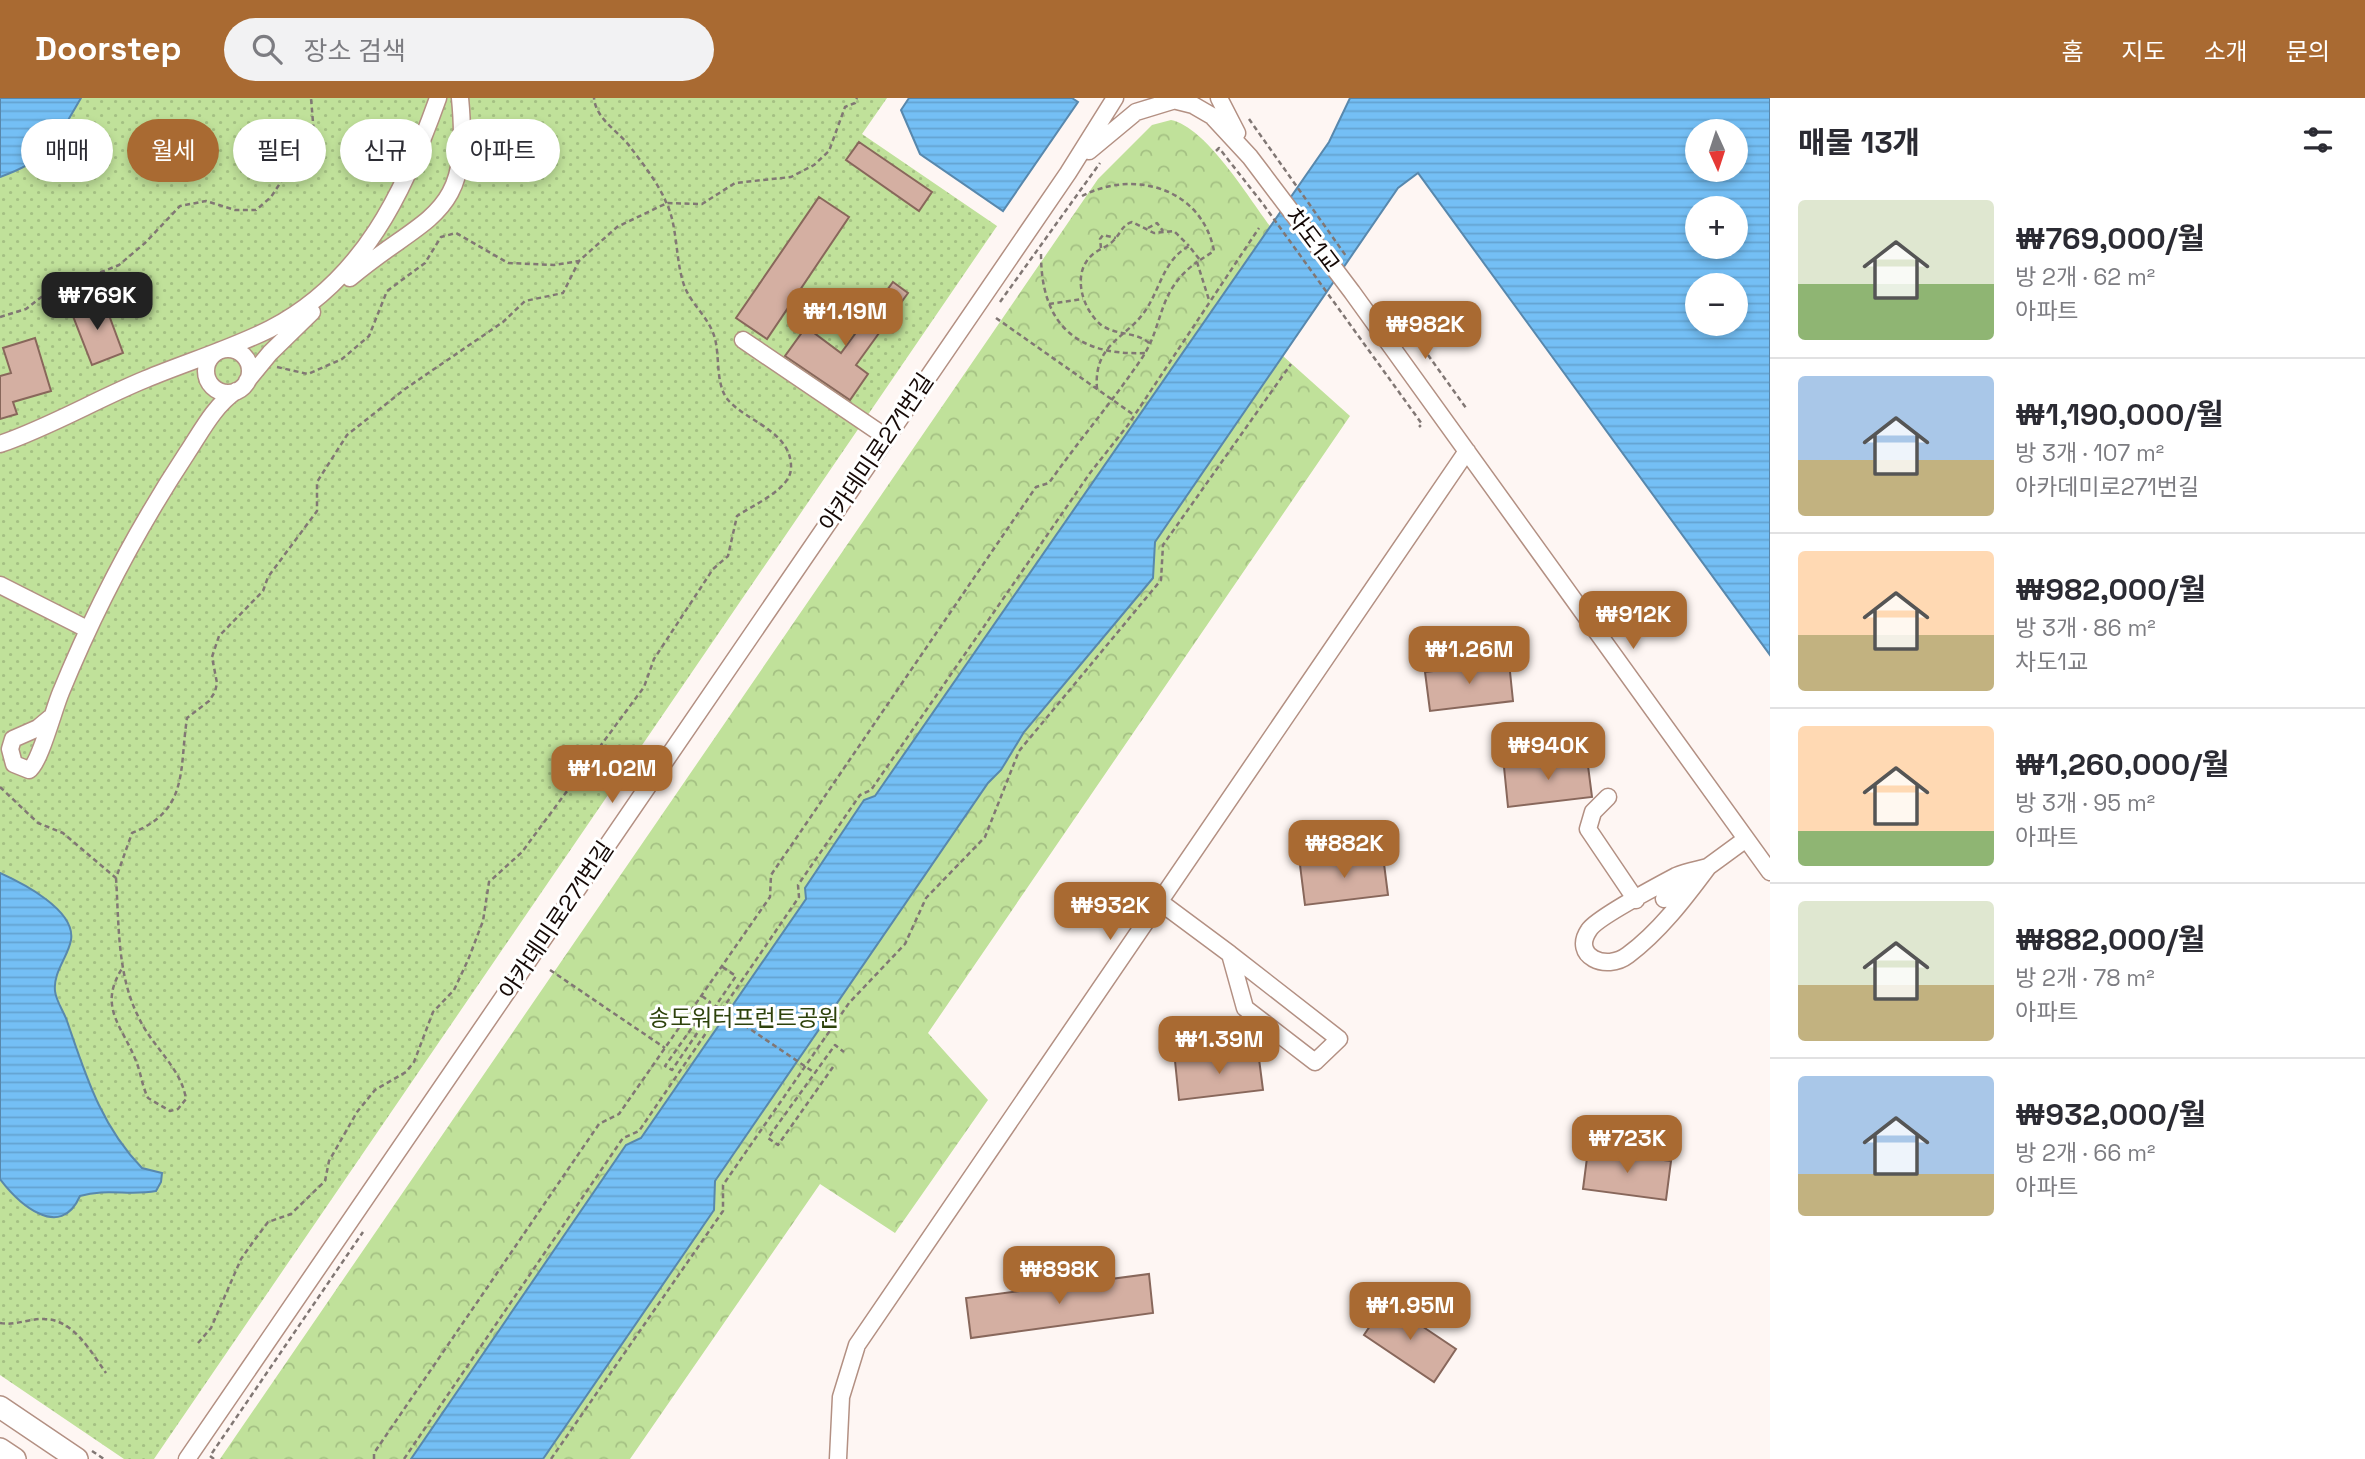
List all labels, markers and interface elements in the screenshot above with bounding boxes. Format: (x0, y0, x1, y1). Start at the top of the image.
search box (224, 18, 714, 81)
text: Doorstep (35, 28, 182, 70)
icon: search (248, 30, 286, 68)
text: 장소 검색 (304, 34, 406, 68)
text: 홈 (2061, 36, 2083, 67)
text: 지도 (2121, 36, 2166, 67)
text: 소개 (2204, 36, 2248, 67)
text: 문의 (2286, 36, 2330, 67)
chip: 매매 (21, 119, 113, 182)
chip: 월세 (127, 119, 219, 182)
chip: 필터 (233, 119, 326, 182)
chip: 신규 (340, 119, 432, 182)
chip: 아파트 (446, 119, 560, 182)
north arrow (1685, 119, 1748, 182)
map controls (1685, 119, 1748, 336)
icon: filters (2299, 121, 2337, 159)
text: 매물 13개 (1798, 123, 1920, 162)
button: + (1685, 196, 1748, 259)
street label: 차도1교 (1279, 202, 1347, 278)
text: ₩769,000/월 (2015, 219, 2205, 258)
icon: home (1854, 228, 1938, 312)
text: 방 2개 · 62 m² (2015, 262, 2155, 292)
pin: ₩769K (48, 272, 146, 332)
button: − (1685, 273, 1748, 336)
text: ₩769K (58, 280, 136, 310)
pin: ₩1.19M (788, 288, 902, 348)
text: ₩1.19M (803, 296, 887, 326)
text: 아파트 (2015, 296, 2078, 326)
pin: ₩982K (1376, 302, 1474, 361)
text: ₩982K (1385, 309, 1465, 339)
street label: 아카데미로271번길 (812, 367, 940, 537)
text: ₩1,190,000/월 (2015, 395, 2224, 434)
icon: home (1854, 404, 1938, 488)
text: 방 3개 · 107 m² (2015, 438, 2164, 468)
text: 아카데미로271번길 (2015, 472, 2199, 502)
text: ₩982,000/월 (2015, 570, 2206, 609)
icon: home (1854, 579, 1938, 663)
pin: ₩912K (1584, 592, 1682, 651)
text: ₩912K (1595, 599, 1671, 629)
text: 방 3개 · 86 m² (2015, 613, 2156, 643)
pin: ₩1.26M (1412, 626, 1526, 686)
text: ₩1.26M (1425, 634, 1513, 664)
text: 차도1교 (2015, 647, 2088, 677)
pin: ₩940K (1499, 722, 1597, 782)
text: ₩940K (1507, 730, 1589, 760)
text: ₩1,260,000/월 (2015, 745, 2229, 784)
pin: ₩1.02M (555, 746, 669, 805)
text: ₩1.02M (567, 753, 657, 783)
icon: home (1854, 754, 1938, 838)
text: 방 3개 · 95 m² (2015, 788, 2155, 818)
pin: ₩882K (1295, 820, 1393, 880)
text: 아파트 (2015, 822, 2078, 852)
text: ₩882K (1304, 828, 1384, 858)
street label: 아카데미로271번길 (492, 835, 620, 1005)
pin: ₩932K (1061, 882, 1159, 942)
text: ₩932K (1070, 890, 1150, 920)
text: ₩882,000/월 (2015, 920, 2205, 959)
icon: home (1854, 929, 1938, 1013)
text: 방 2개 · 78 m² (2015, 963, 2155, 993)
text: 아파트 (2015, 997, 2078, 1027)
park label: 송도워터프런트공원 (649, 1003, 839, 1033)
pin: ₩1.39M (1162, 1016, 1276, 1076)
text: ₩1.39M (1174, 1024, 1264, 1054)
text: ₩932,000/월 (2015, 1095, 2206, 1134)
icon: home (1854, 1104, 1938, 1188)
pin: ₩723K (1578, 1116, 1676, 1175)
text: ₩723K (1588, 1123, 1666, 1153)
text: 방 2개 · 66 m² (2015, 1138, 2155, 1168)
text: 아파트 (2015, 1172, 2078, 1202)
pin: ₩898K (1010, 1246, 1108, 1306)
text: ₩898K (1019, 1254, 1099, 1284)
pin: ₩1.95M (1353, 1282, 1467, 1342)
text: ₩1.95M (1366, 1290, 1454, 1320)

